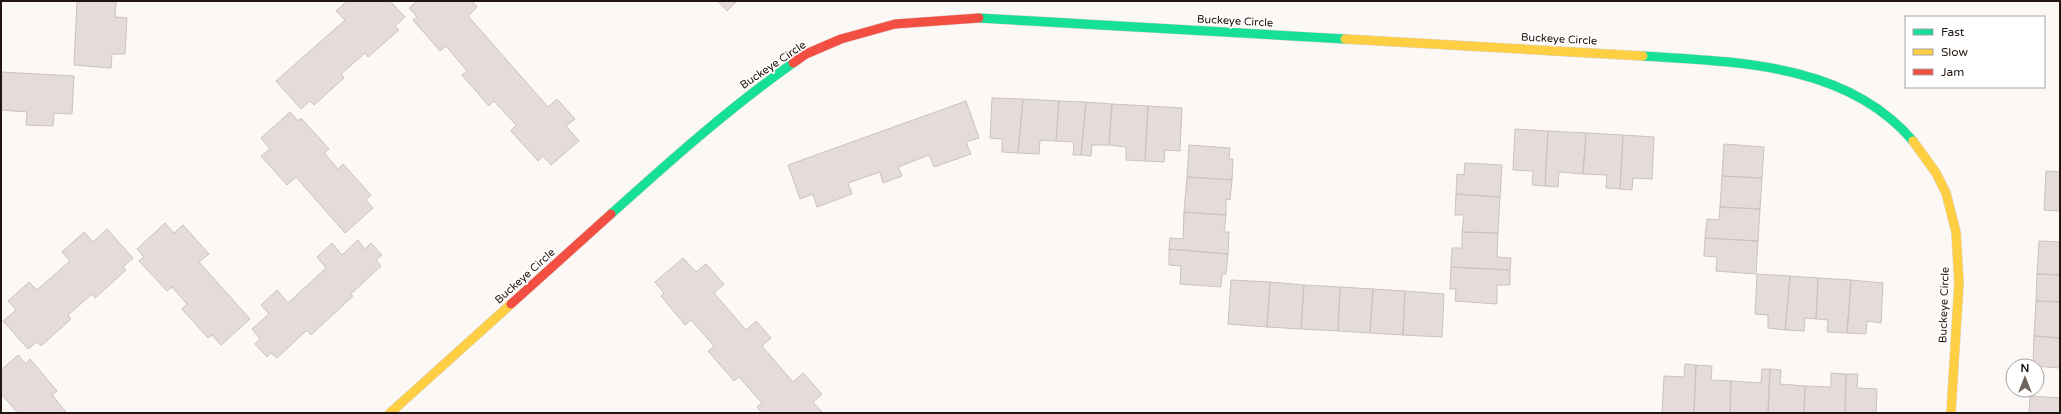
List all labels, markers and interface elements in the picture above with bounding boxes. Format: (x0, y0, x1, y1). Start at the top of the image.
street label: Buckeye Circle (1197, 13, 1273, 29)
legend (1905, 16, 2045, 88)
text: Fast (1941, 25, 1965, 39)
street label: Buckeye Circle (1521, 31, 1597, 47)
street label: Buckeye Circle (738, 38, 808, 92)
text: Slow (1941, 45, 1968, 59)
text: Jam (1941, 65, 1964, 79)
street label: Buckeye Circle (492, 246, 558, 306)
street label: Buckeye Circle (1936, 267, 1952, 343)
north arrow (2005, 358, 2045, 398)
text: N (2021, 362, 2029, 375)

